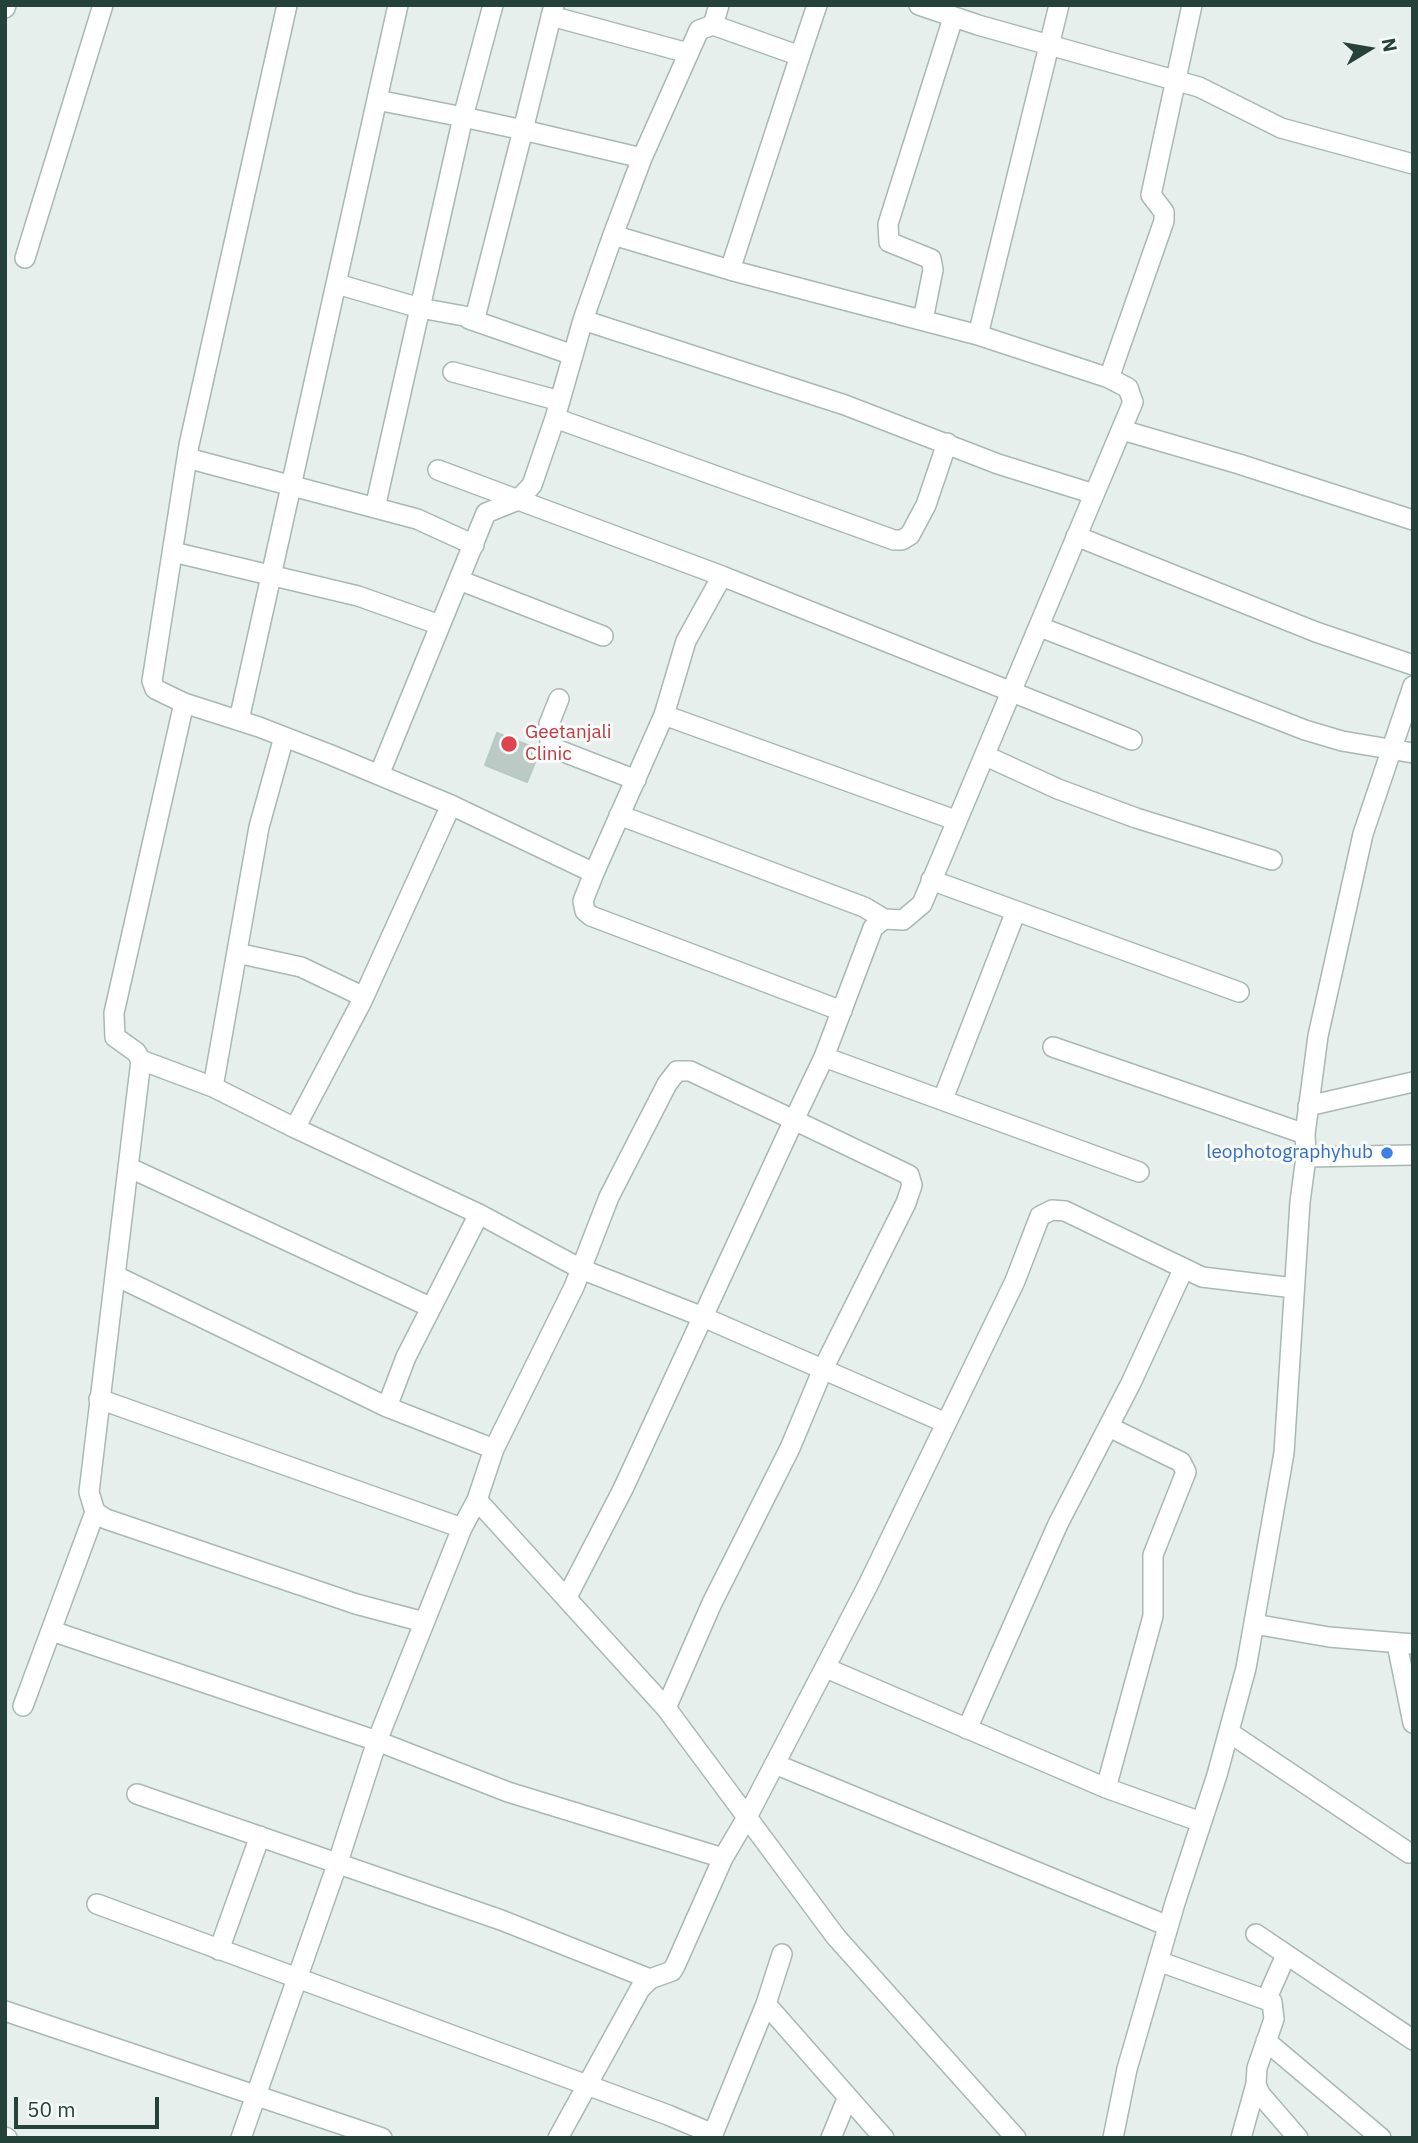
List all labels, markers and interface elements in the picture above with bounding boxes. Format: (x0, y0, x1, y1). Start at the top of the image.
north arrow (1334, 14, 1404, 84)
text: N (1377, 36, 1403, 54)
place label: Geetanjali Clinic (525, 722, 611, 766)
marker: Geetanjali Clinic (499, 734, 519, 754)
place label: leophotographyhub (1206, 1142, 1373, 1164)
marker: leophotographyhub (1379, 1145, 1395, 1161)
scale bar (18, 2084, 163, 2128)
text: 50 m (27, 2095, 76, 2123)

